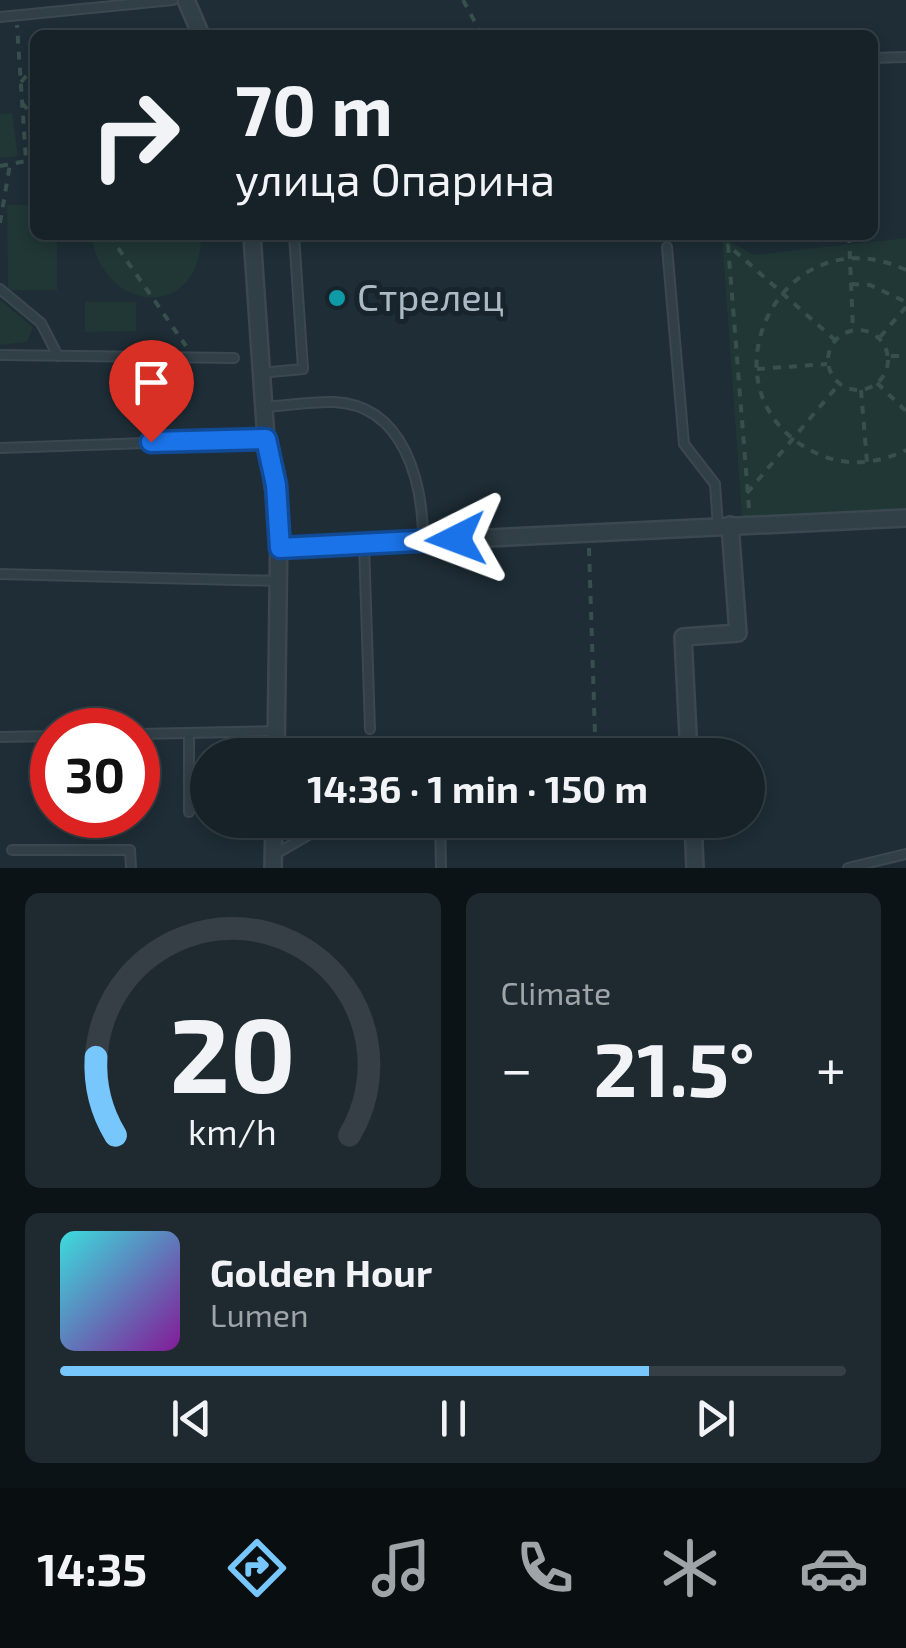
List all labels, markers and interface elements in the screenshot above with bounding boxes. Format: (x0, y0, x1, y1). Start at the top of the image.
text: 70 m (235, 66, 393, 150)
icon: right (70, 70, 200, 200)
text: улица Опарина (235, 151, 555, 205)
place label: Стрелец (357, 273, 504, 319)
marker: Стрелец (326, 287, 348, 309)
pin (109, 340, 194, 443)
icon: arrive (124, 355, 179, 410)
position arrow (404, 487, 508, 591)
speed limit sign: 30 (30, 708, 160, 838)
text: 14:36 · 1 min · 150 m (307, 765, 648, 811)
text: Climate (501, 973, 611, 1011)
text: 20 (170, 989, 296, 1114)
text: 21.5° (593, 1022, 755, 1112)
text: − (501, 1034, 533, 1100)
text: + (816, 1034, 846, 1100)
text: km/h (188, 1109, 277, 1152)
text: Golden Hour (210, 1249, 432, 1295)
text: Lumen (210, 1295, 309, 1333)
icon: previous (164, 1391, 219, 1446)
icon: pause (426, 1391, 481, 1446)
icon: next (688, 1391, 743, 1446)
icon: directions (222, 1533, 292, 1603)
icon: music (366, 1533, 436, 1603)
icon: phone (510, 1533, 580, 1603)
icon: climate (655, 1533, 725, 1603)
icon: car (799, 1533, 869, 1603)
text: 14:35 (37, 1541, 147, 1595)

